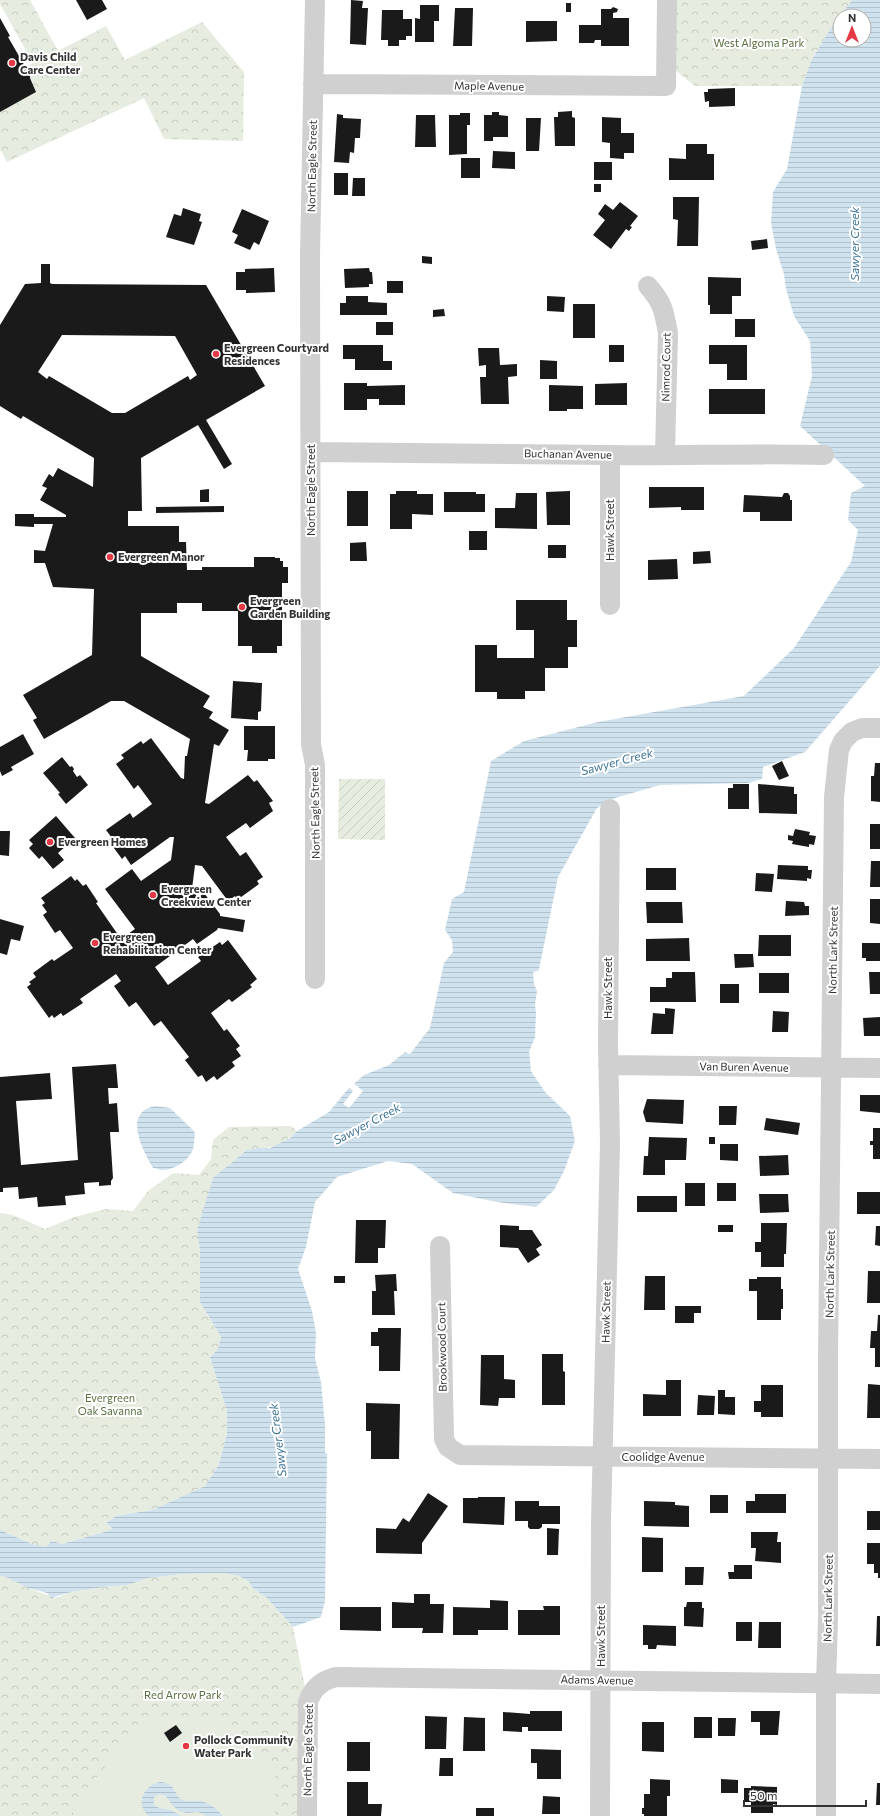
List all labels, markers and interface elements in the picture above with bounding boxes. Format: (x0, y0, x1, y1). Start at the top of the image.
north arrow (832, 8, 872, 48)
text: N (848, 11, 856, 24)
park label: West Algoma Park (713, 36, 805, 49)
place label: Davis Child Care Center (20, 50, 81, 76)
marker: Davis Child Care Center (7, 58, 17, 68)
street label: Maple Avenue (454, 78, 524, 93)
street label: North Eagle Street (304, 119, 319, 212)
water label: Sawyer Creek (847, 206, 861, 281)
street label: Nimrod Court (658, 332, 673, 402)
place label: Evergreen Courtyard Residences (224, 341, 329, 367)
marker: Evergreen Courtyard Residences (211, 349, 221, 359)
street label: North Eagle Street (304, 443, 317, 536)
street label: Buchanan Avenue (524, 446, 612, 461)
street label: Hawk Street (603, 499, 616, 561)
place label: Evergreen Manor (118, 550, 205, 563)
marker: Evergreen Manor (105, 552, 115, 562)
place label: Evergreen Garden Building (250, 594, 330, 620)
marker: Evergreen Garden Building (237, 602, 247, 612)
water label: Sawyer Creek (579, 745, 655, 777)
street label: North Eagle Street (307, 766, 322, 859)
place label: Evergreen Homes (58, 835, 146, 848)
marker: Evergreen Homes (45, 837, 55, 847)
place label: Evergreen Creekview Center (161, 882, 252, 908)
marker: Evergreen Creekview Center (148, 890, 158, 900)
street label: North Lark Street (825, 906, 840, 994)
place label: Evergreen Rehabilitation Center (103, 930, 212, 956)
marker: Evergreen Rehabilitation Center (90, 938, 100, 948)
street label: Hawk Street (601, 957, 614, 1019)
street label: Van Buren Avenue (699, 1059, 789, 1074)
water label: Sawyer Creek (331, 1099, 403, 1147)
street label: North Lark Street (822, 1230, 837, 1318)
street label: Hawk Street (598, 1280, 613, 1343)
street label: Brookwood Court (434, 1302, 449, 1392)
park label: Evergreen Oak Savanna (78, 1391, 142, 1417)
water label: Sawyer Creek (265, 1402, 288, 1478)
street label: Coolidge Avenue (621, 1450, 705, 1463)
street label: North Lark Street (820, 1554, 835, 1642)
street label: Hawk Street (594, 1605, 607, 1667)
street label: Adams Avenue (560, 1672, 634, 1687)
park label: Red Arrow Park (144, 1688, 222, 1701)
street label: North Eagle Street (300, 1703, 315, 1796)
place label: Pollock Community Water Park (194, 1733, 294, 1759)
marker: Pollock Community Water Park (181, 1741, 191, 1751)
scale bar (744, 1782, 866, 1808)
text: 50 m (750, 1788, 778, 1802)

